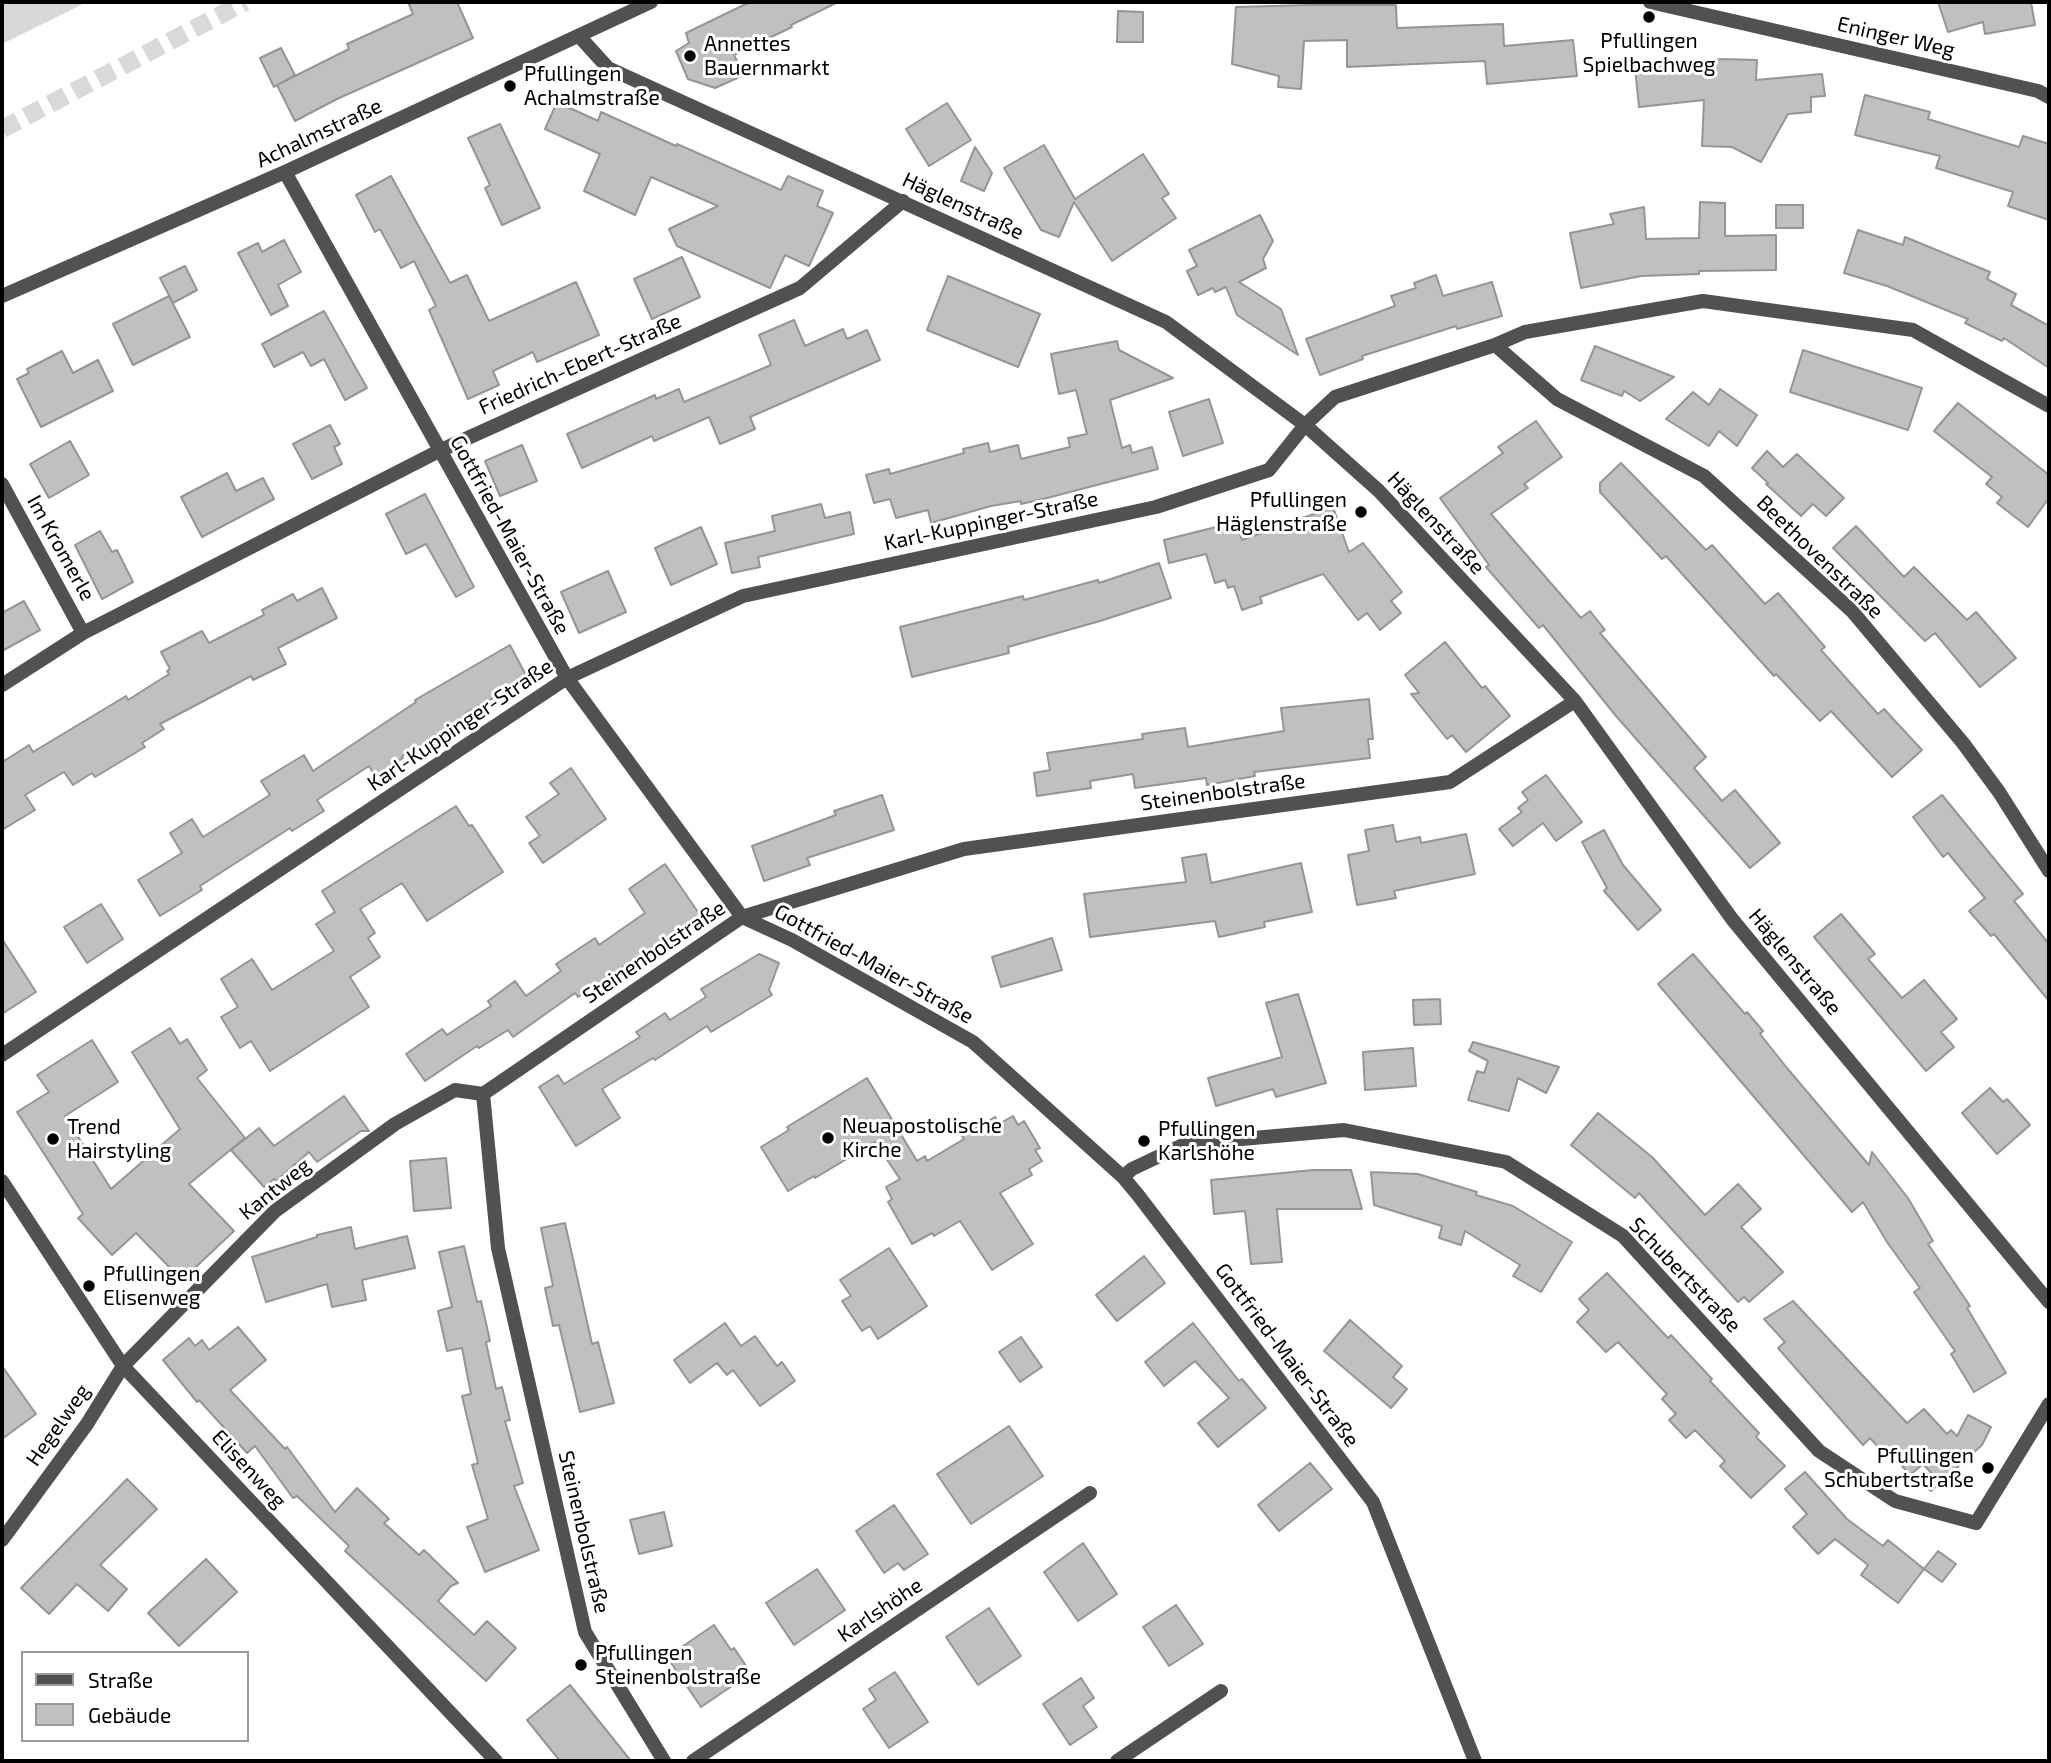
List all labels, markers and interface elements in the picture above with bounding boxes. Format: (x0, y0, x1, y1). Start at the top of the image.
marker: Pfullingen Spielbachweg (1641, 9, 1657, 25)
street label: Eninger Weg (1835, 11, 1957, 63)
place label: Pfullingen Spielbachweg (1583, 28, 1715, 78)
place label: Annettes Bauernmarkt (704, 31, 829, 81)
marker: Annettes Bauernmarkt (682, 48, 698, 64)
place label: Pfullingen Achalmstraße (524, 61, 660, 111)
marker: Pfullingen Achalmstraße (502, 78, 518, 94)
street label: Achalmstraße (252, 93, 386, 173)
street label: Häglenstraße (898, 167, 1028, 245)
street label: Friedrich-Ebert-Straße (475, 308, 685, 420)
street label: Gottfried-Maier-Straße (445, 431, 575, 639)
street label: Häglenstraße (1382, 466, 1490, 580)
street label: Karl-Kuppinger-Straße (882, 486, 1100, 556)
place label: Pfullingen Häglenstraße (1216, 487, 1347, 537)
street label: Beethovenstraße (1751, 490, 1889, 624)
street label: Im Kromerle (22, 491, 100, 605)
marker: Pfullingen Häglenstraße (1353, 504, 1369, 520)
street label: Karl-Kuppinger-Straße (362, 654, 558, 796)
street label: Steinenbolstraße (1139, 768, 1307, 816)
street label: Steinenbolstraße (578, 895, 730, 1009)
street label: Gottfried-Maier-Straße (770, 899, 978, 1029)
street label: Häglenstraße (1743, 904, 1847, 1020)
place label: Neuapostolische Kirche (842, 1113, 1002, 1163)
place label: Trend Hairstyling (67, 1114, 171, 1164)
place label: Pfullingen Karlshöhe (1158, 1116, 1255, 1166)
marker: Neuapostolische Kirche (820, 1130, 836, 1146)
marker: Trend Hairstyling (45, 1131, 61, 1147)
marker: Pfullingen Karlshöhe (1136, 1133, 1152, 1149)
street label: Kantweg (234, 1153, 316, 1225)
street label: Schubertstraße (1624, 1212, 1746, 1338)
street label: Gottfried-Maier-Straße (1210, 1258, 1364, 1452)
place label: Pfullingen Elisenweg (103, 1261, 201, 1311)
marker: Pfullingen Elisenweg (81, 1278, 97, 1294)
street label: Hegelweg (21, 1379, 95, 1471)
street label: Elisenweg (207, 1425, 291, 1513)
place label: Pfullingen Schubertstraße (1824, 1443, 1974, 1493)
street label: Steinenbolstraße (553, 1448, 615, 1616)
marker: Pfullingen Schubertstraße (1980, 1460, 1996, 1476)
street label: Karlshöhe (833, 1572, 927, 1648)
place label: Pfullingen Steinenbolstraße (595, 1640, 761, 1690)
legend (21, 1651, 248, 1742)
marker: Pfullingen Steinenbolstraße (573, 1657, 589, 1673)
text: Straße (88, 1667, 153, 1692)
text: Gebäude (88, 1702, 171, 1727)

